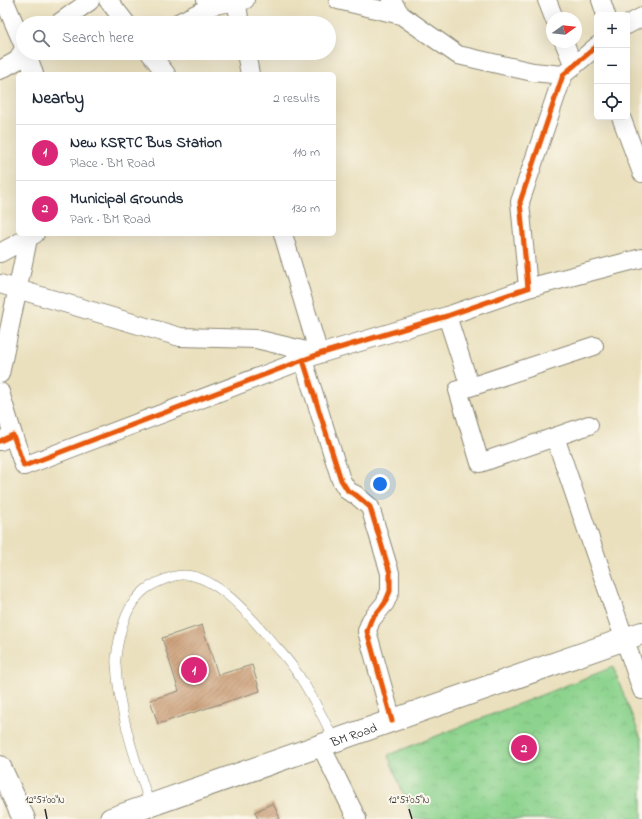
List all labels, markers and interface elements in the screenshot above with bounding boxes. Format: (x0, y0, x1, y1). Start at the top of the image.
north arrow (546, 12, 582, 48)
map controls (594, 12, 630, 120)
button: + (594, 12, 630, 48)
search box (16, 16, 336, 60)
icon: search (30, 27, 52, 49)
text: Search here (62, 27, 134, 49)
button: − (594, 48, 630, 84)
button: locate (594, 84, 630, 120)
text: Nearby (32, 86, 84, 111)
text: 2 results (273, 89, 320, 108)
text: New KSRTC Bus Station (70, 132, 222, 154)
text: 1 (43, 143, 47, 162)
text: 110 m (293, 143, 320, 162)
text: Place · BM Road (70, 154, 155, 173)
text: Municipal Grounds (70, 188, 183, 210)
text: 2 (42, 199, 48, 218)
text: 130 m (292, 199, 320, 218)
text: Park · BM Road (70, 210, 151, 229)
your location (370, 474, 390, 494)
pin: 1 (181, 655, 207, 685)
street label: BM Road (327, 718, 381, 753)
pin: 2 (511, 733, 537, 763)
text: 12°57'00"N (25, 793, 65, 808)
text: 12°57'05"N (389, 793, 430, 808)

